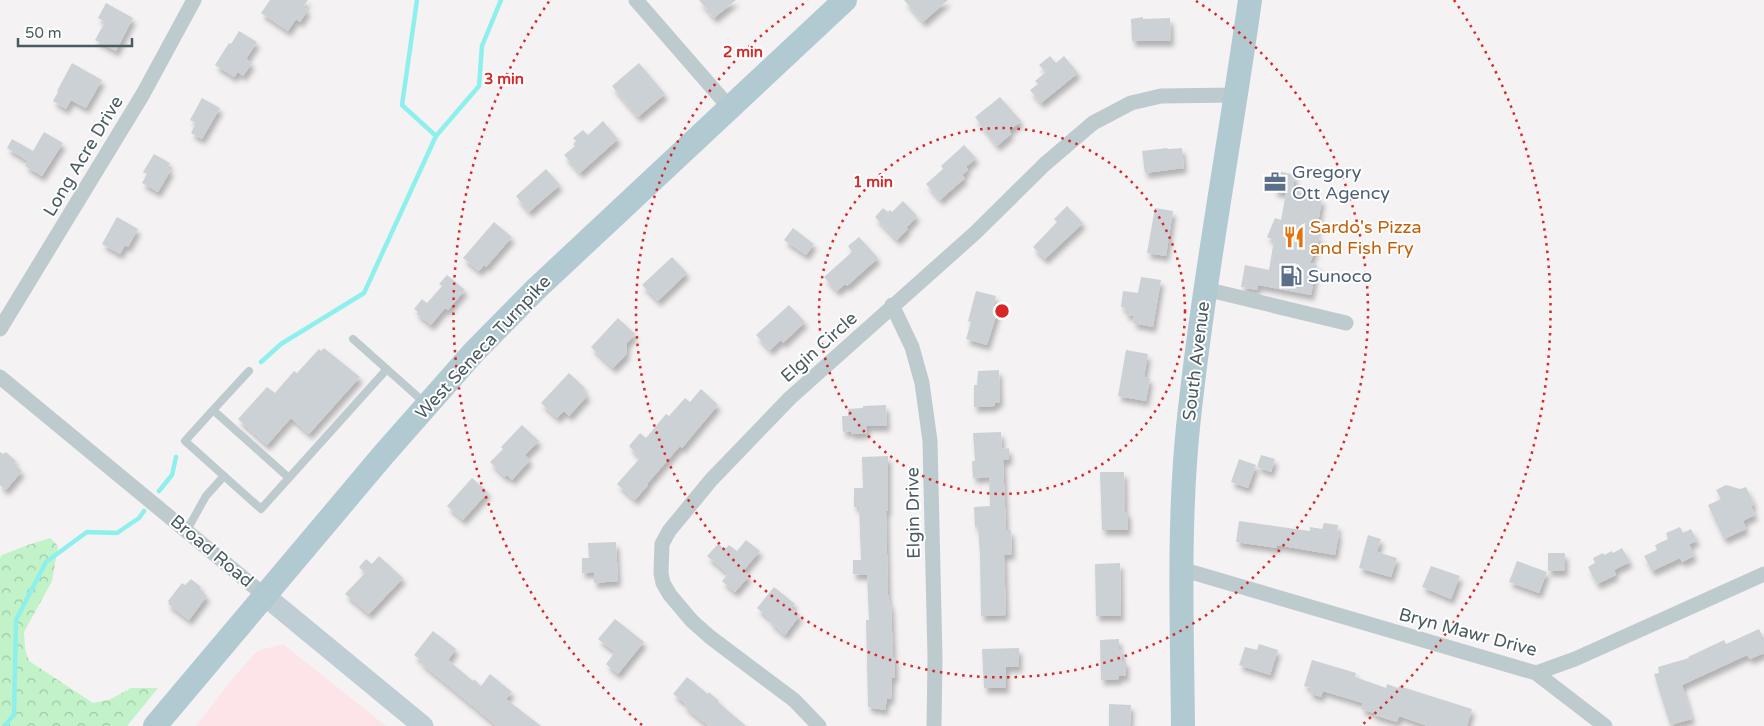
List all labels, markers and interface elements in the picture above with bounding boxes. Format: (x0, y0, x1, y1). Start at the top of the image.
scale bar (18, 15, 131, 47)
text: 50 m (25, 24, 62, 42)
text: 2 min (723, 43, 763, 61)
text: 3 min (484, 70, 524, 88)
street label: Long Acre Drive (38, 92, 128, 220)
place label: Gregory Ott Agency (1292, 161, 1390, 204)
office icon: Gregory Ott Agency (1262, 169, 1288, 195)
text: 1 min (853, 173, 893, 191)
place label: Sardo's Pizza and Fish Fry (1310, 216, 1422, 259)
restaurant icon: Sardo's Pizza and Fish Fry (1281, 224, 1307, 250)
fuel station icon: Sunoco (1278, 263, 1304, 289)
place label: Sunoco (1308, 265, 1372, 287)
street label: West Seneca Turnpike (411, 270, 555, 424)
street label: South Avenue (1178, 300, 1214, 422)
centre of rings (993, 302, 1011, 320)
street label: Elgin Circle (776, 307, 862, 387)
street label: Elgin Drive (901, 467, 925, 559)
street label: Broad Road (166, 510, 258, 592)
street label: Bryn Mawr Drive (1397, 603, 1539, 661)

